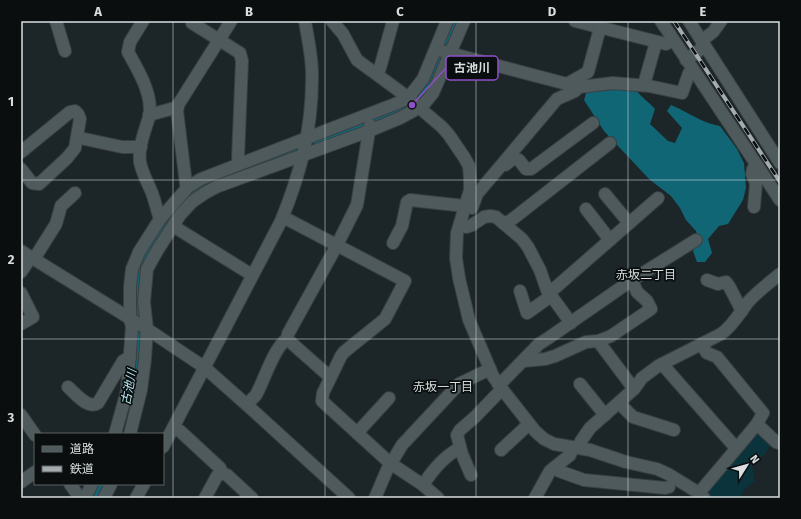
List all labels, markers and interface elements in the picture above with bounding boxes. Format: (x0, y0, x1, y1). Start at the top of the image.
text: A (93, 4, 102, 19)
text: B (245, 4, 253, 19)
text: C (396, 4, 404, 19)
text: D (548, 4, 557, 19)
text: E (700, 4, 707, 19)
callout: 古池川 (446, 56, 498, 80)
text: 古池川 (454, 61, 490, 75)
text: 1 (8, 94, 14, 109)
text: 2 (8, 252, 15, 267)
district label: 赤坂二丁目 (616, 268, 676, 282)
water label: 古池川 (119, 366, 140, 406)
district label: 赤坂一丁目 (413, 380, 473, 394)
text: 3 (7, 410, 15, 425)
legend (34, 433, 164, 485)
text: 道路 (70, 442, 94, 456)
north arrow (727, 445, 767, 485)
text: N (747, 452, 762, 466)
text: 鉄道 (70, 462, 94, 476)

